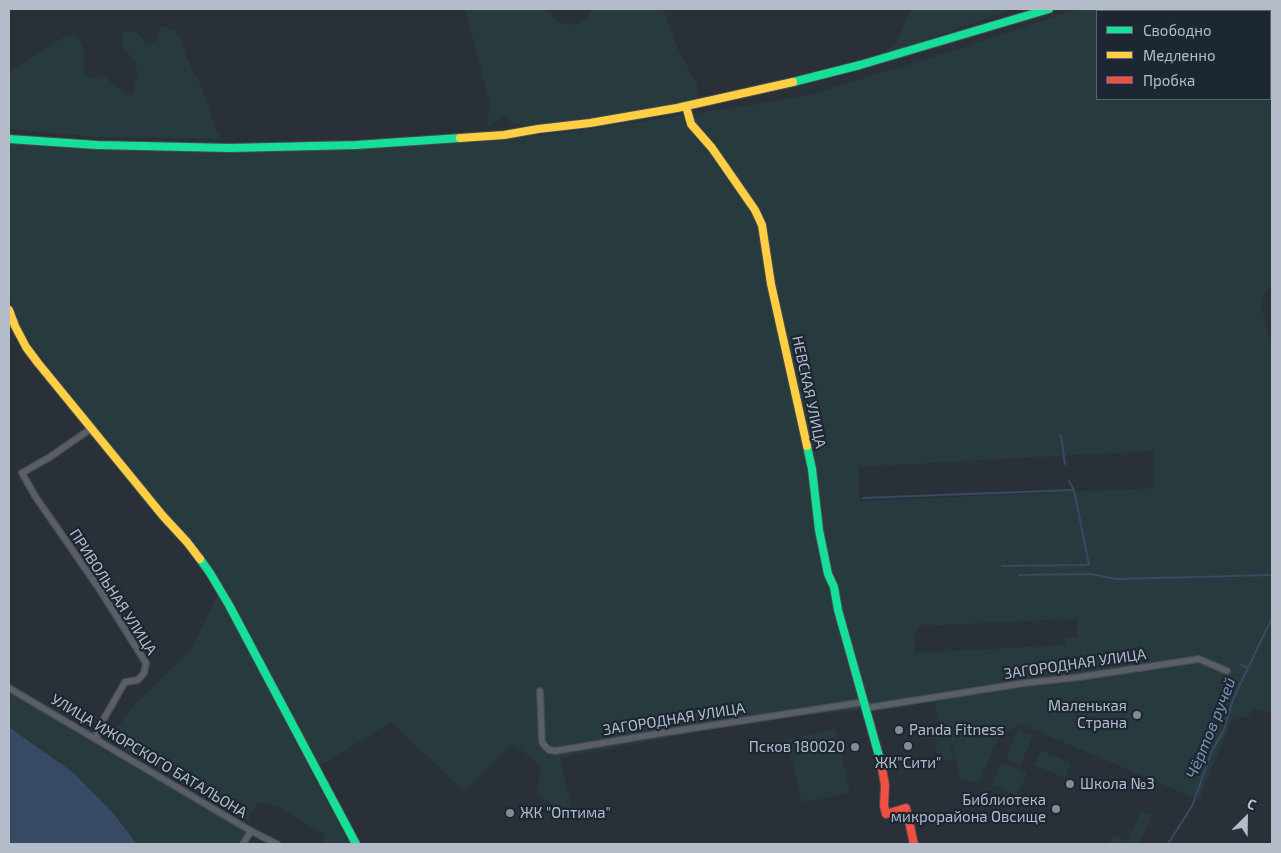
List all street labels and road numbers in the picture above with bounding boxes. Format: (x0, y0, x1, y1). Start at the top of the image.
street label: НЕВСКАЯ УЛИЦА (788, 334, 830, 450)
street label: ПРИВОЛЬНАЯ УЛИЦА (66, 526, 160, 658)
street label: ЗАГОРОДНАЯ УЛИЦА (1003, 645, 1147, 683)
street label: УЛИЦА ИЖОРСКОГО БАТАЛЬОНА (48, 690, 250, 822)
street label: ЗАГОРОДНАЯ УЛИЦА (602, 699, 746, 739)

